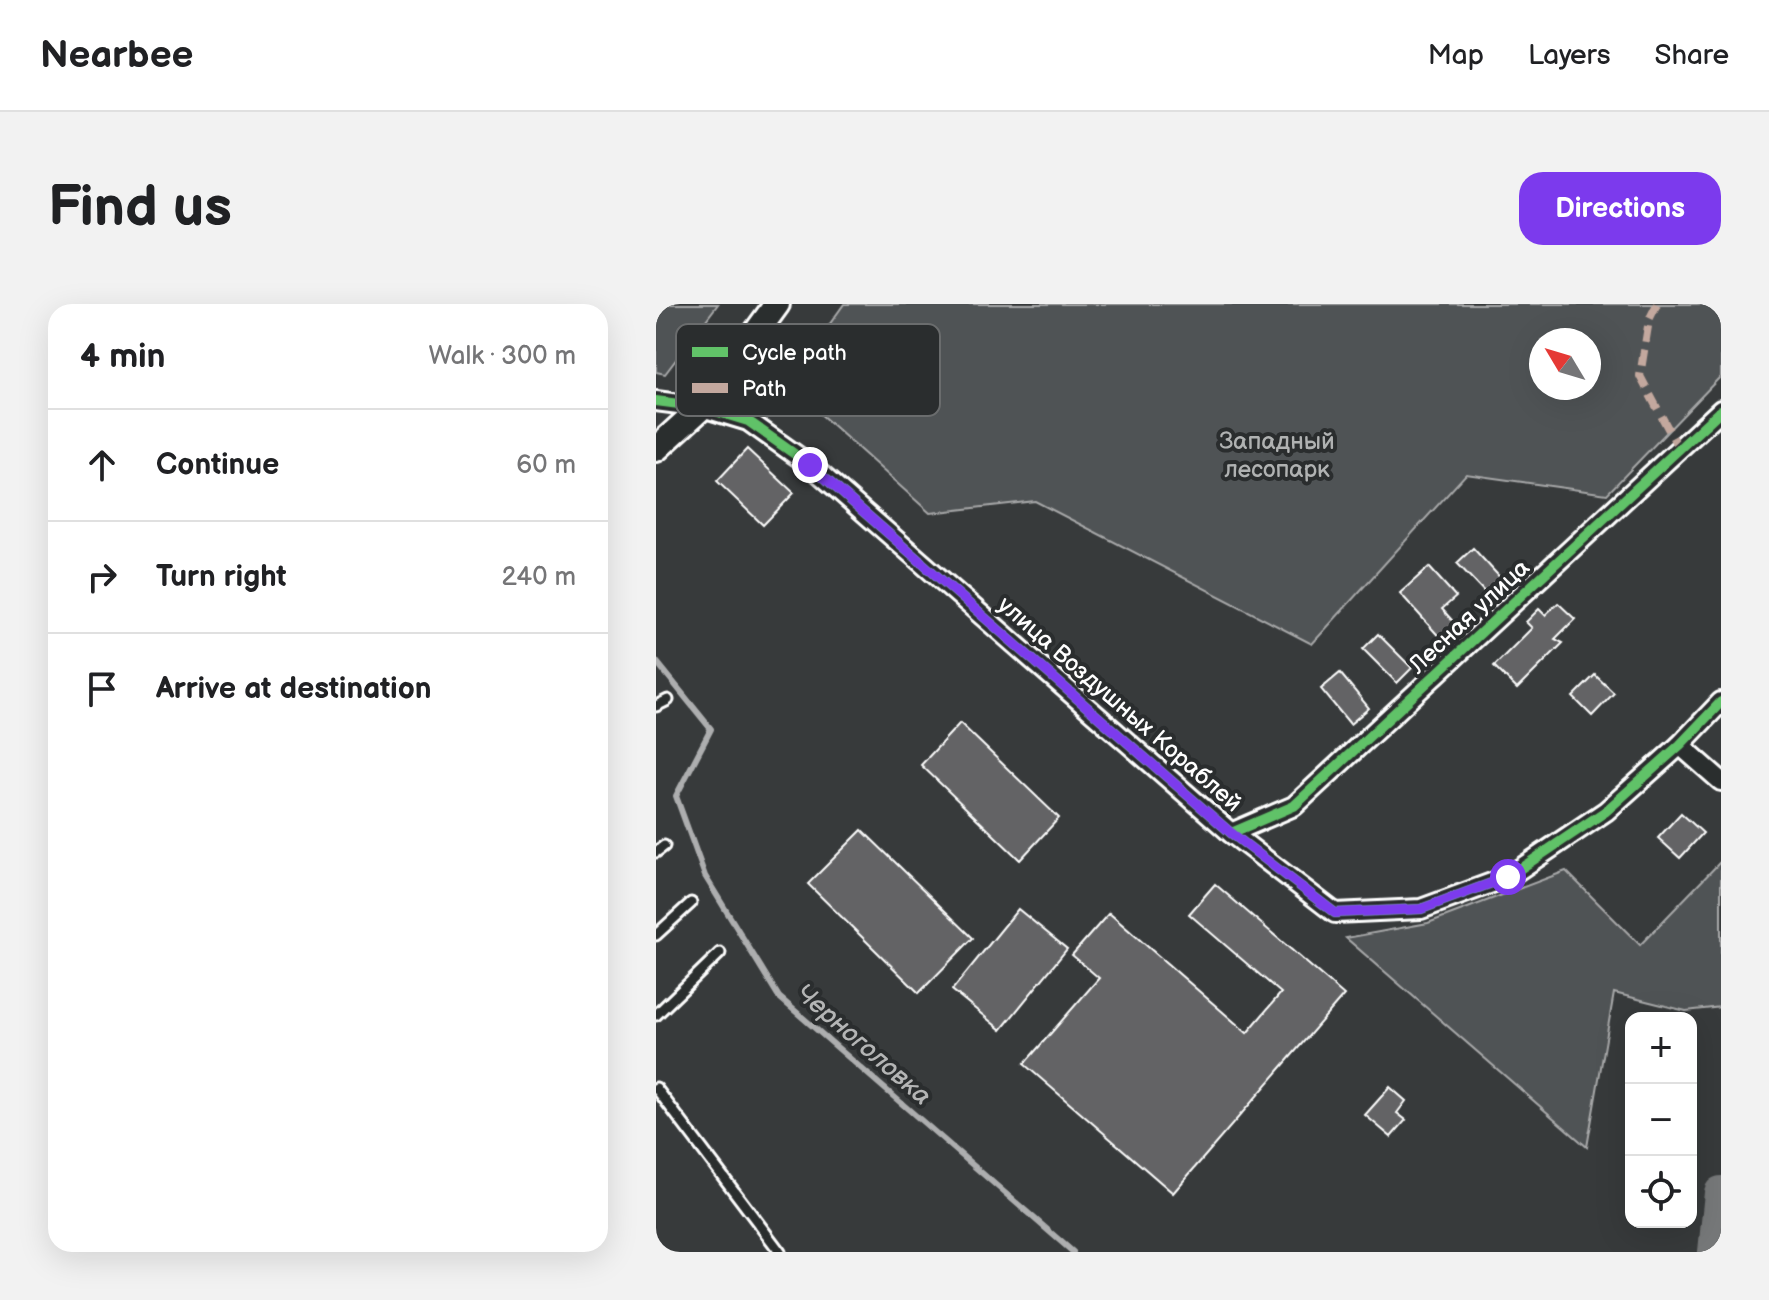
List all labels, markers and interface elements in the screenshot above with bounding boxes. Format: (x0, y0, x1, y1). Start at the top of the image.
text: Nearbee (40, 33, 193, 78)
text: Map (1428, 39, 1484, 72)
text: Layers (1528, 39, 1611, 72)
text: Share (1655, 39, 1729, 72)
button: Directions (1519, 172, 1721, 245)
text: Find us (48, 175, 232, 242)
legend (676, 324, 940, 416)
north arrow (1529, 328, 1601, 400)
text: 4 min (80, 336, 166, 377)
text: Cycle path (742, 340, 847, 367)
text: Walk · 300 m (428, 341, 576, 372)
text: Path (742, 376, 786, 403)
park label: Западный лесопарк (1219, 427, 1335, 484)
icon: ahead (80, 443, 124, 487)
text: Continue (156, 447, 279, 483)
route end (792, 447, 828, 483)
text: 60 m (516, 450, 576, 481)
street label: Лесная улица (1402, 553, 1536, 680)
icon: right (80, 555, 124, 599)
text: Turn right (156, 559, 287, 595)
text: 240 m (501, 562, 576, 593)
street label: улица Воздушных Кораблей (992, 590, 1248, 818)
icon: arrive (80, 667, 124, 711)
text: Arrive at destination (156, 671, 432, 707)
route start (1490, 859, 1526, 895)
water label: Черноголовка (789, 978, 937, 1112)
map controls (1625, 1012, 1697, 1228)
button: + (1625, 1012, 1697, 1084)
button: − (1625, 1084, 1697, 1156)
button: locate (1625, 1156, 1697, 1228)

